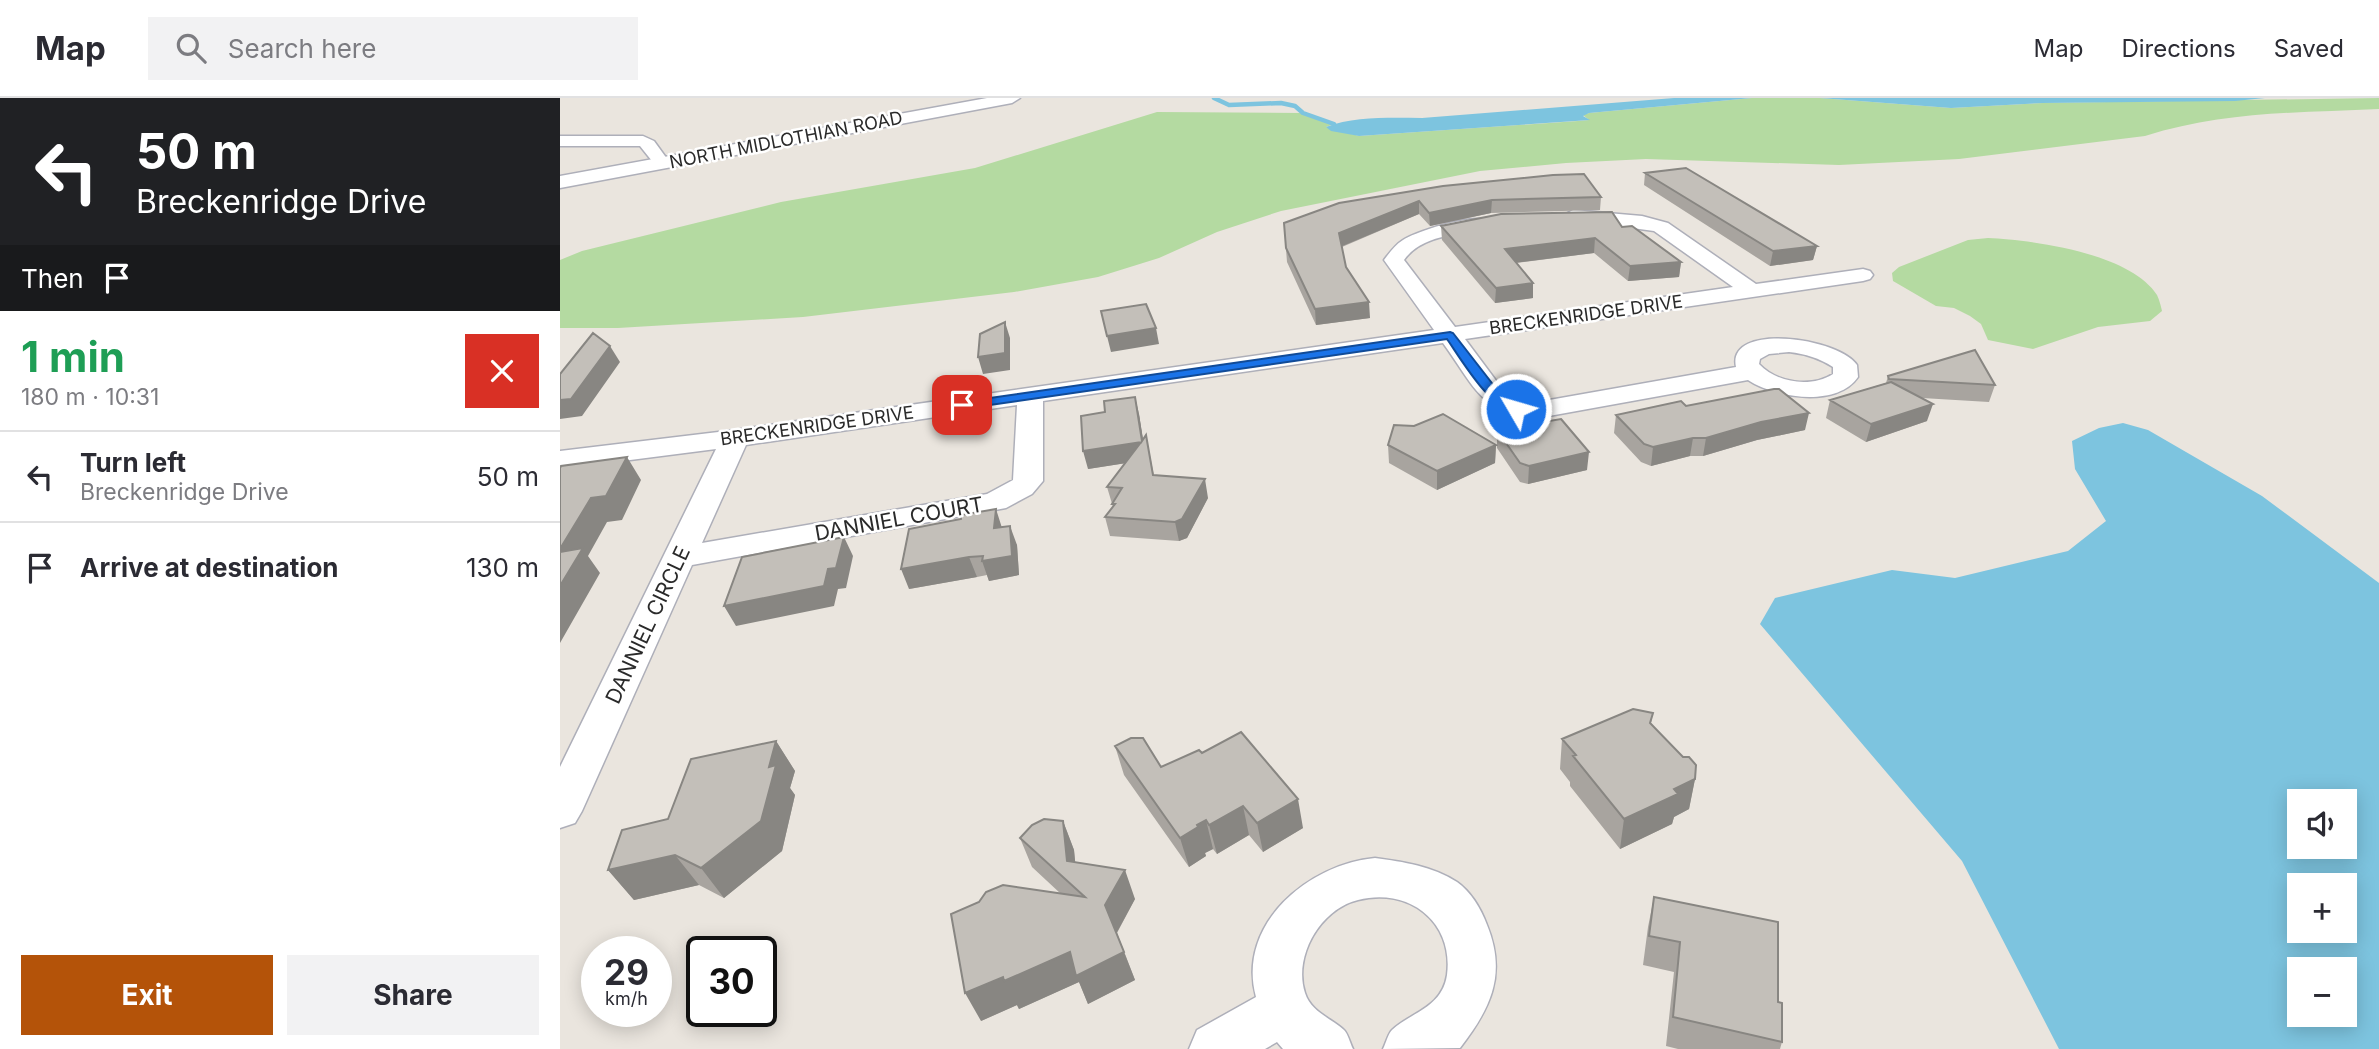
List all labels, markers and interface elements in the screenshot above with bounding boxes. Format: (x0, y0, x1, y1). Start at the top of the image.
search box (148, 17, 638, 80)
text: Map (35, 28, 106, 68)
icon: search (172, 29, 210, 67)
text: Search here (228, 33, 376, 64)
text: Map (2034, 34, 2083, 63)
text: Directions (2121, 34, 2236, 63)
text: Saved (2274, 34, 2344, 63)
street label: NORTH MIDLOTHIAN ROAD (668, 107, 904, 172)
text: 50 m (136, 122, 257, 181)
icon: left (21, 126, 112, 217)
text: Breckenridge Drive (136, 182, 426, 221)
icon: arrive (98, 259, 136, 297)
text: Then (21, 263, 84, 294)
street label: BRECKENRIDGE DRIVE (1488, 291, 1684, 338)
text: 1 min (21, 331, 125, 382)
button: close (465, 334, 539, 408)
position arrow (1479, 372, 1553, 446)
pin (932, 375, 992, 435)
text: 180 m · 10:31 (21, 383, 159, 411)
icon: arrive (943, 386, 981, 424)
street label: BRECKENRIDGE DRIVE (719, 402, 915, 449)
text: Turn left (80, 447, 186, 478)
icon: left (21, 458, 59, 496)
text: 50 m (477, 461, 539, 492)
text: Breckenridge Drive (80, 478, 289, 506)
street label: DANNIEL COURT (813, 491, 985, 546)
street label: DANNIEL CIRCLE (600, 542, 695, 708)
icon: arrive (21, 549, 59, 587)
text: Arrive at destination (80, 552, 339, 583)
text: 130 m (466, 552, 539, 583)
map controls (2287, 789, 2357, 1027)
button: sound (2287, 789, 2357, 859)
button: + (2287, 873, 2357, 943)
speed limit sign: 30 (686, 936, 777, 1027)
text: 29 (604, 951, 649, 993)
button: Exit (21, 955, 273, 1035)
button: Share (287, 955, 539, 1035)
button: − (2287, 957, 2357, 1027)
text: km/h (605, 988, 648, 1009)

